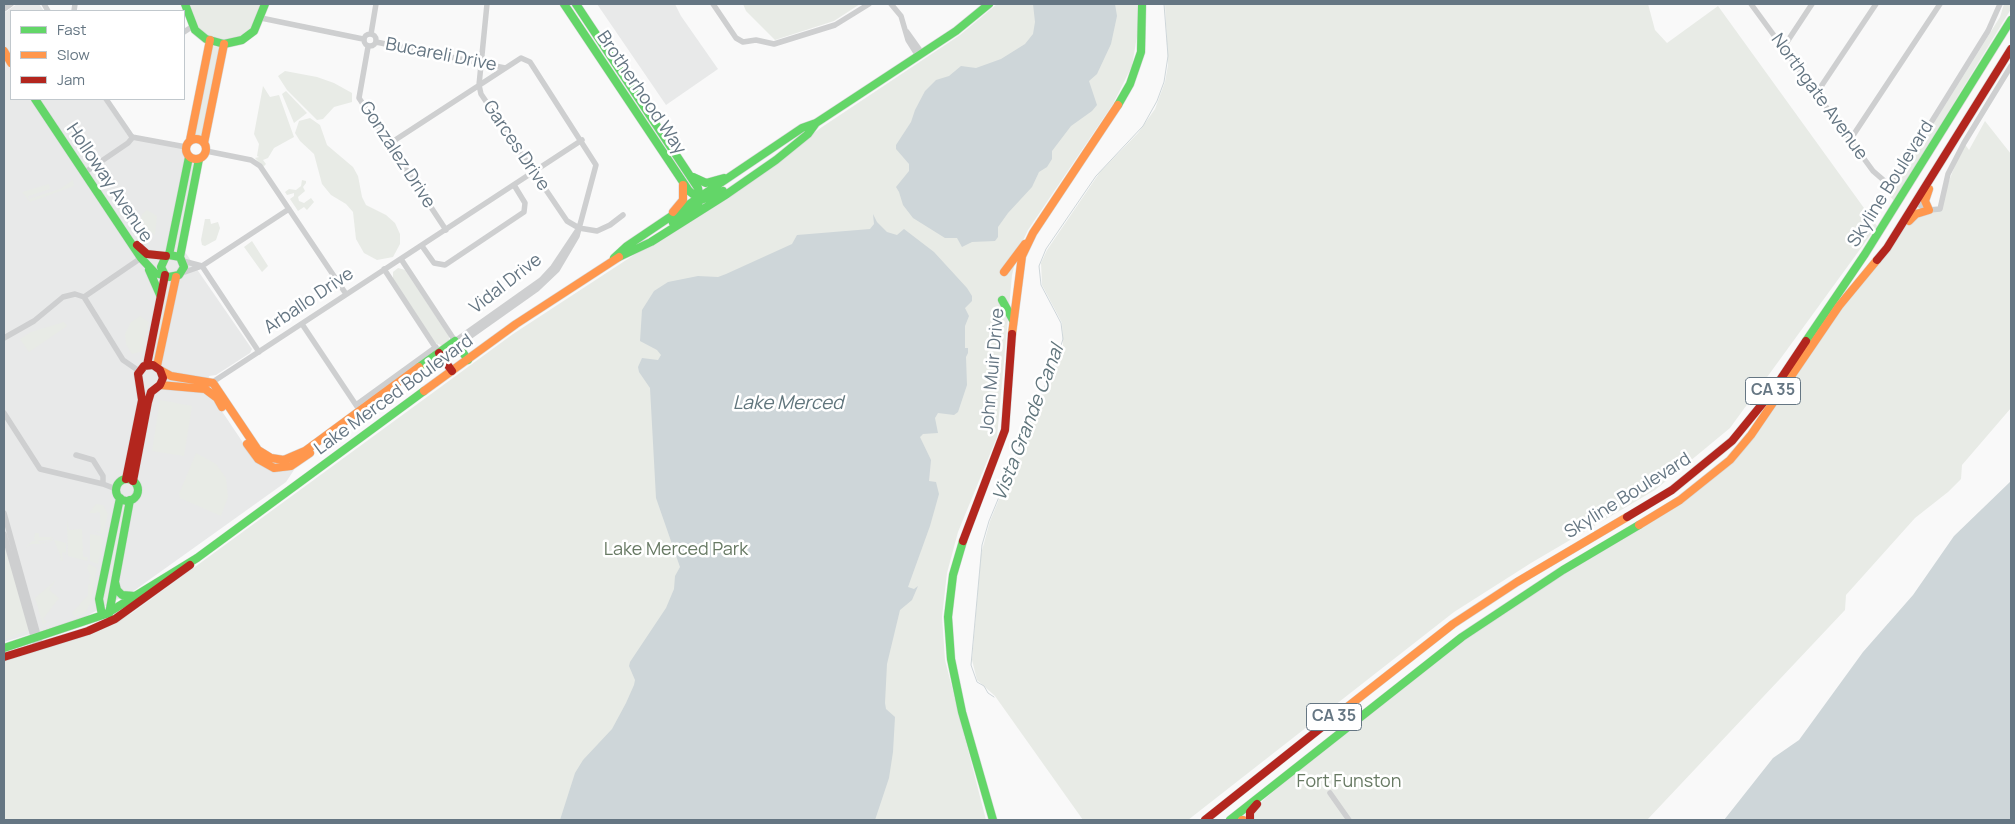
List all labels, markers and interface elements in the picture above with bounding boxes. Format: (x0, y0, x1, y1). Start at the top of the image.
legend (10, 10, 185, 100)
text: Fast (57, 19, 86, 40)
street label: Brotherhood Way (592, 27, 690, 159)
street label: Northgate Avenue (1766, 30, 1872, 164)
street label: Bucareli Drive (384, 34, 498, 76)
text: Slow (57, 44, 90, 65)
text: Jam (57, 69, 85, 90)
street label: Garces Drive (478, 97, 554, 195)
street label: Gonzalez Drive (354, 98, 440, 212)
street label: Skyline Boulevard (1843, 117, 1939, 251)
street label: Holloway Avenue (61, 119, 157, 247)
street label: Vidal Drive (466, 249, 546, 319)
street label: Arballo Drive (260, 263, 358, 339)
street label: John Muir Drive (977, 307, 1009, 435)
street label: Lake Merced Boulevard (310, 330, 478, 460)
water label: Vista Grande Canal (989, 342, 1069, 504)
road number: CA 35 (1746, 378, 1800, 404)
water label: Lake Merced (733, 393, 843, 415)
street label: Skyline Boulevard (1561, 448, 1695, 544)
park label: Lake Merced Park (604, 539, 748, 561)
road number: CA 35 (1306, 704, 1362, 730)
park label: Fort Funston (1297, 771, 1401, 793)

